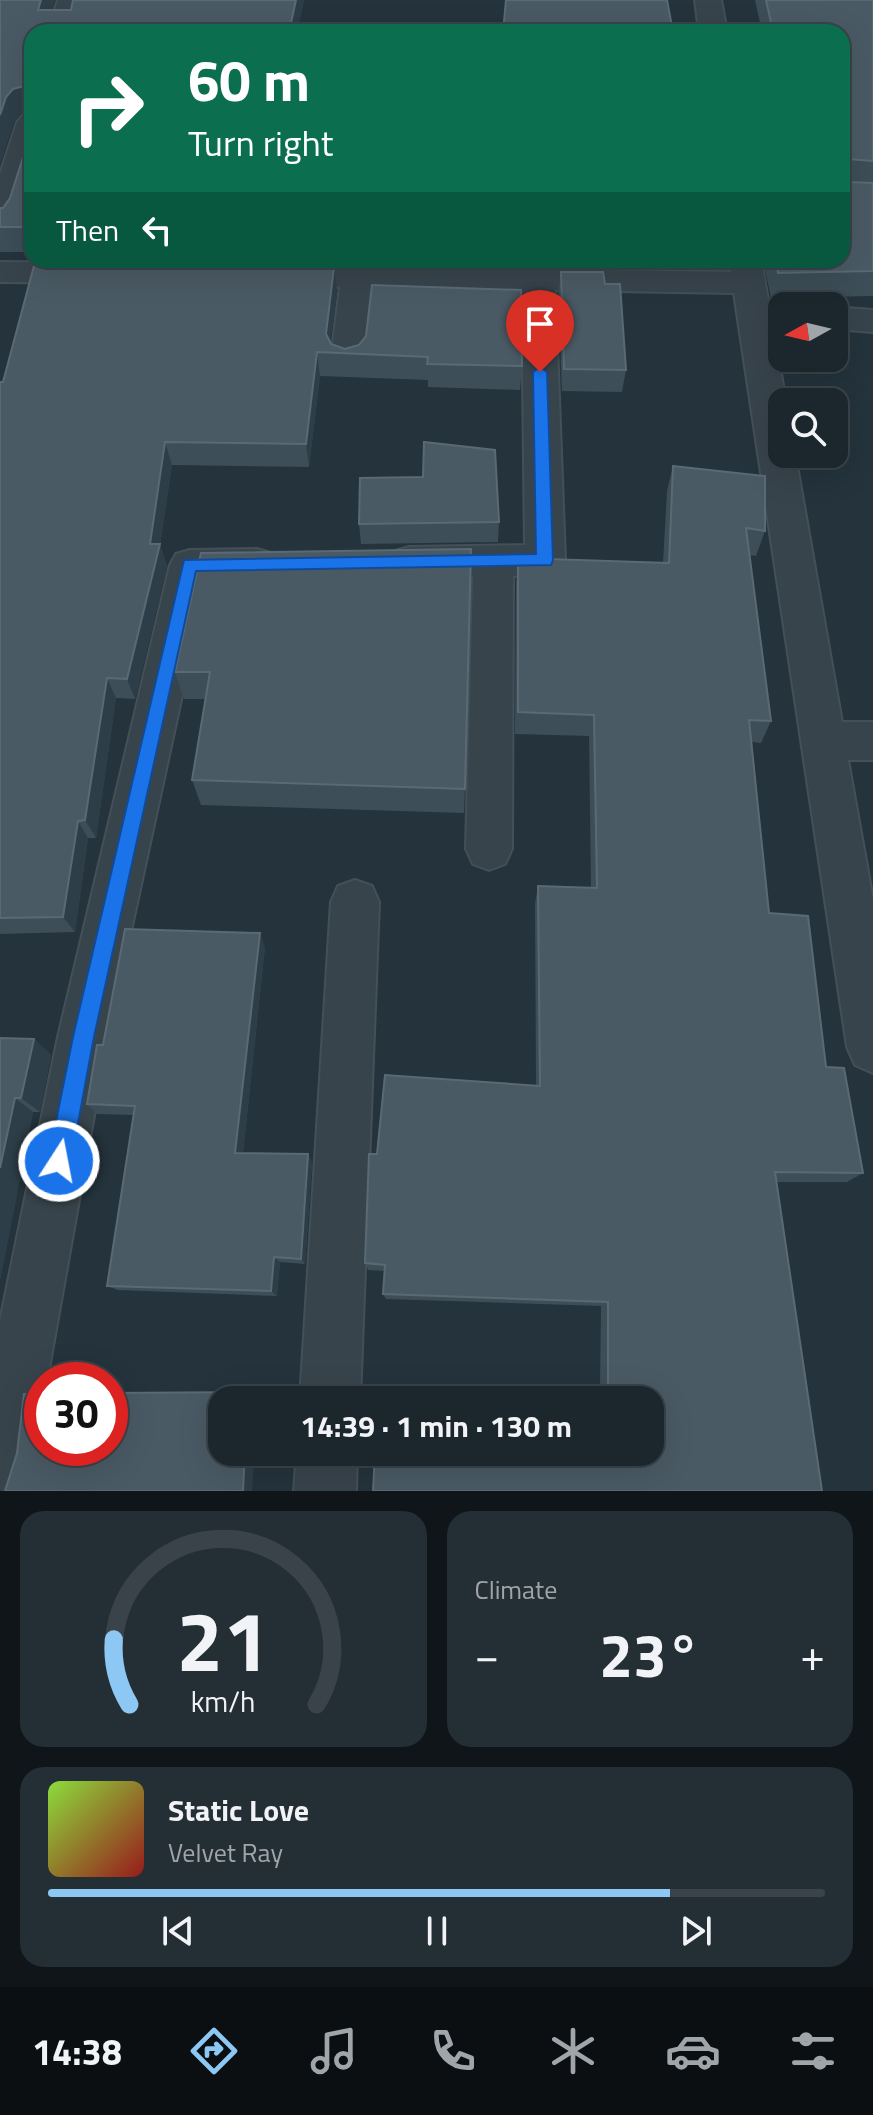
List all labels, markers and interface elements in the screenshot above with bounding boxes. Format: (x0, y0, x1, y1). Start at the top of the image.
text: 60 m (188, 38, 310, 123)
icon: right (56, 56, 160, 160)
text: Turn right (188, 115, 333, 170)
text: Then (56, 207, 119, 253)
icon: left (135, 208, 179, 252)
pin (506, 290, 574, 372)
north arrow (768, 292, 848, 372)
map controls (768, 292, 848, 468)
icon: arrive (518, 302, 562, 346)
button: search (768, 388, 848, 468)
position arrow (17, 1119, 101, 1203)
speed limit sign: 30 (24, 1362, 128, 1466)
text: 14:39 · 1 min · 130 m (300, 1403, 572, 1449)
text: Climate (475, 1570, 557, 1609)
text: 21 (177, 1577, 270, 1703)
text: 23° (599, 1609, 700, 1700)
text: − (475, 1621, 499, 1688)
text: + (800, 1621, 825, 1688)
text: km/h (191, 1680, 256, 1723)
text: Static Love (168, 1787, 309, 1833)
text: Velvet Ray (168, 1833, 283, 1872)
icon: previous (156, 1909, 200, 1953)
icon: pause (415, 1909, 459, 1953)
icon: next (674, 1909, 718, 1953)
icon: directions (186, 2023, 242, 2079)
icon: music (306, 2023, 362, 2079)
icon: phone (425, 2023, 481, 2079)
icon: climate (545, 2023, 601, 2079)
icon: car (665, 2023, 721, 2079)
icon: filters (785, 2023, 841, 2079)
text: 14:38 (32, 2024, 122, 2079)

